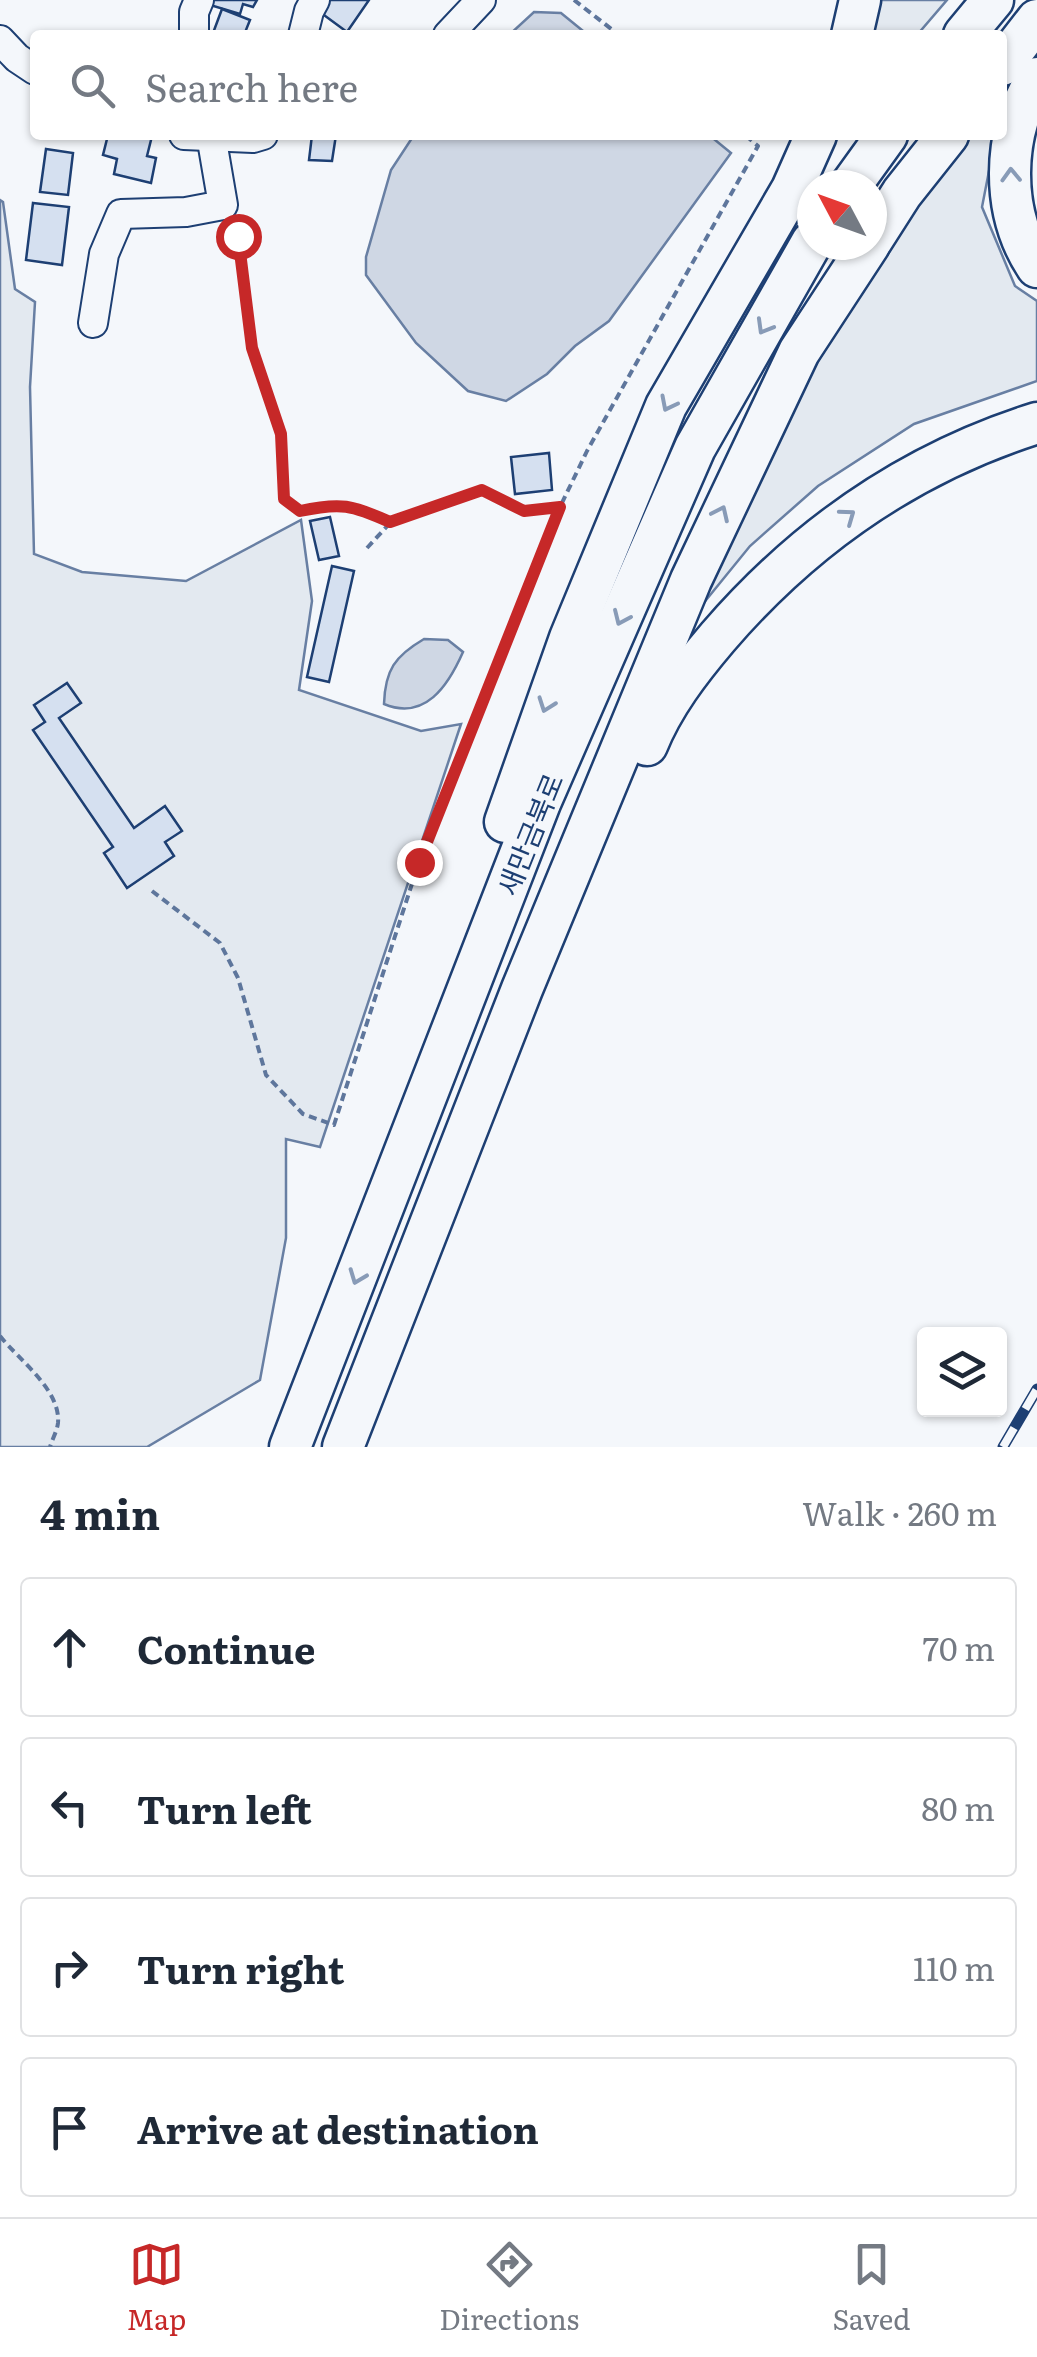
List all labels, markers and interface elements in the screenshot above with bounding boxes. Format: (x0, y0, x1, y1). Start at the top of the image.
search box (30, 30, 1007, 140)
text: Search here (145, 57, 358, 114)
icon: search (65, 58, 120, 113)
one-way arrow (1001, 167, 1022, 183)
north arrow (797, 170, 887, 260)
route start (216, 214, 262, 260)
one-way arrow (756, 316, 776, 334)
one-way arrow (660, 394, 680, 412)
one-way arrow (709, 506, 729, 524)
one-way arrow (837, 509, 856, 528)
one-way arrow (613, 608, 633, 626)
one-way arrow (538, 696, 558, 713)
street label: 새만금북로 (485, 766, 573, 902)
route end (397, 840, 443, 886)
one-way arrow (348, 1267, 368, 1284)
map controls (917, 1327, 1007, 1417)
button: layers (917, 1327, 1007, 1417)
text: 4 min (40, 1481, 160, 1543)
text: Walk · 260 m (802, 1488, 997, 1536)
text: Continue (137, 1619, 315, 1676)
icon: ahead (42, 1620, 97, 1675)
text: 70 m (923, 1623, 995, 1671)
text: Turn left (137, 1779, 312, 1836)
icon: left (42, 1780, 97, 1835)
text: 80 m (921, 1783, 995, 1831)
text: Turn right (137, 1939, 344, 1996)
icon: right (42, 1940, 97, 1995)
text: 110 m (913, 1943, 995, 1991)
text: Arrive at destination (137, 2099, 539, 2156)
icon: arrive (42, 2100, 97, 2155)
tab: Map (127, 2237, 186, 2339)
tab: Directions (439, 2237, 579, 2339)
tab: Saved (832, 2237, 910, 2339)

